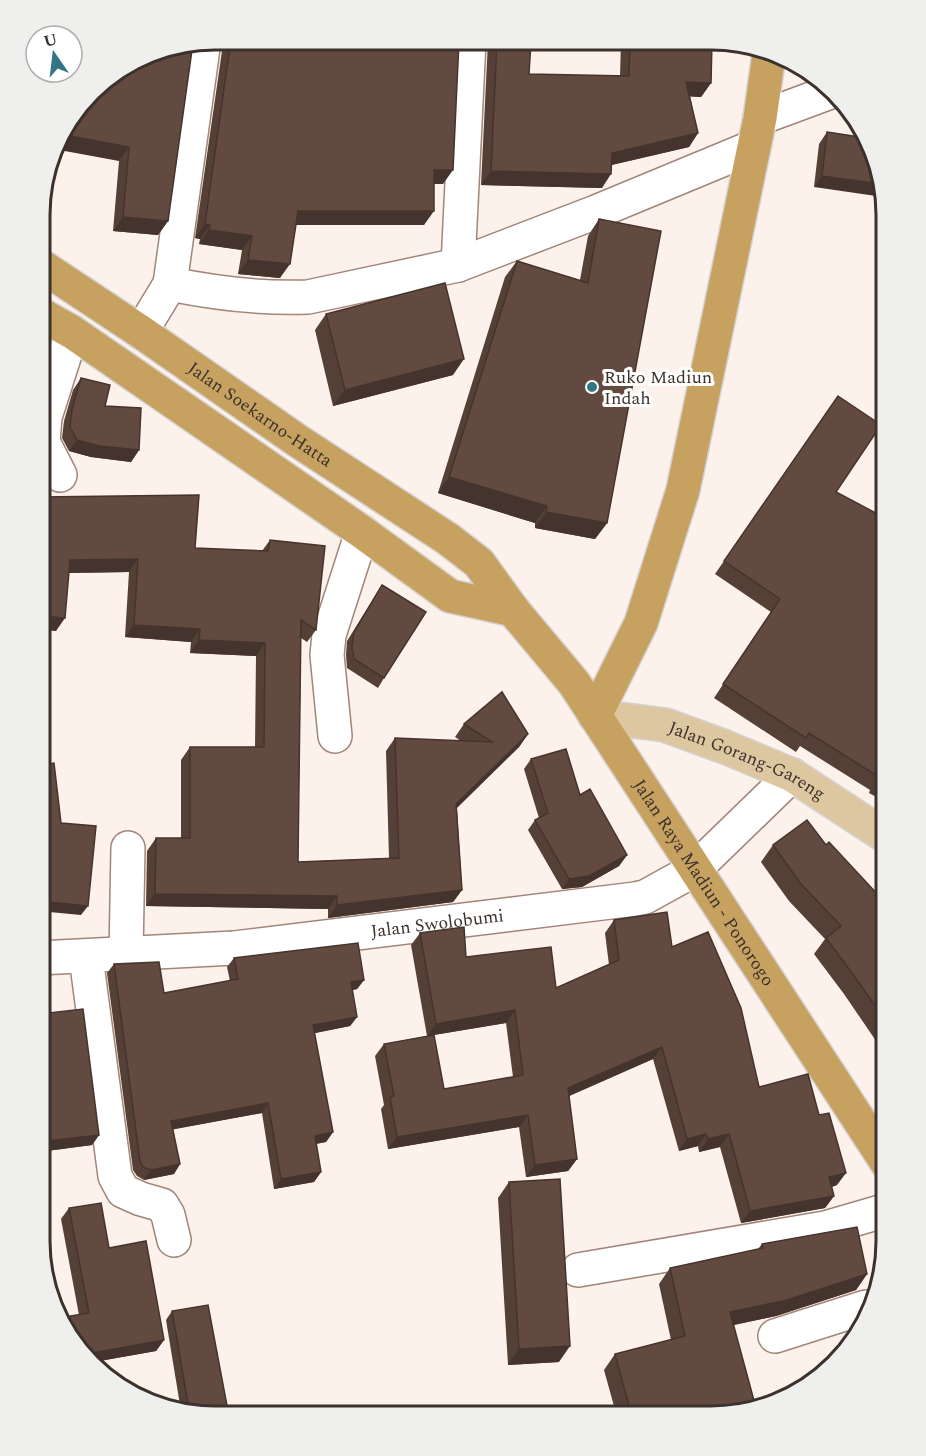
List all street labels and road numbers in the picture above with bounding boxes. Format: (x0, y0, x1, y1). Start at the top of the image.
street label: Jalan Soekarno-Hatta (182, 355, 338, 474)
street label: Jalan Gorang-Gareng (665, 714, 831, 807)
street label: Jalan Raya Madiun - Ponorogo (626, 774, 781, 992)
street label: Jalan Swolobumi (369, 902, 505, 945)

